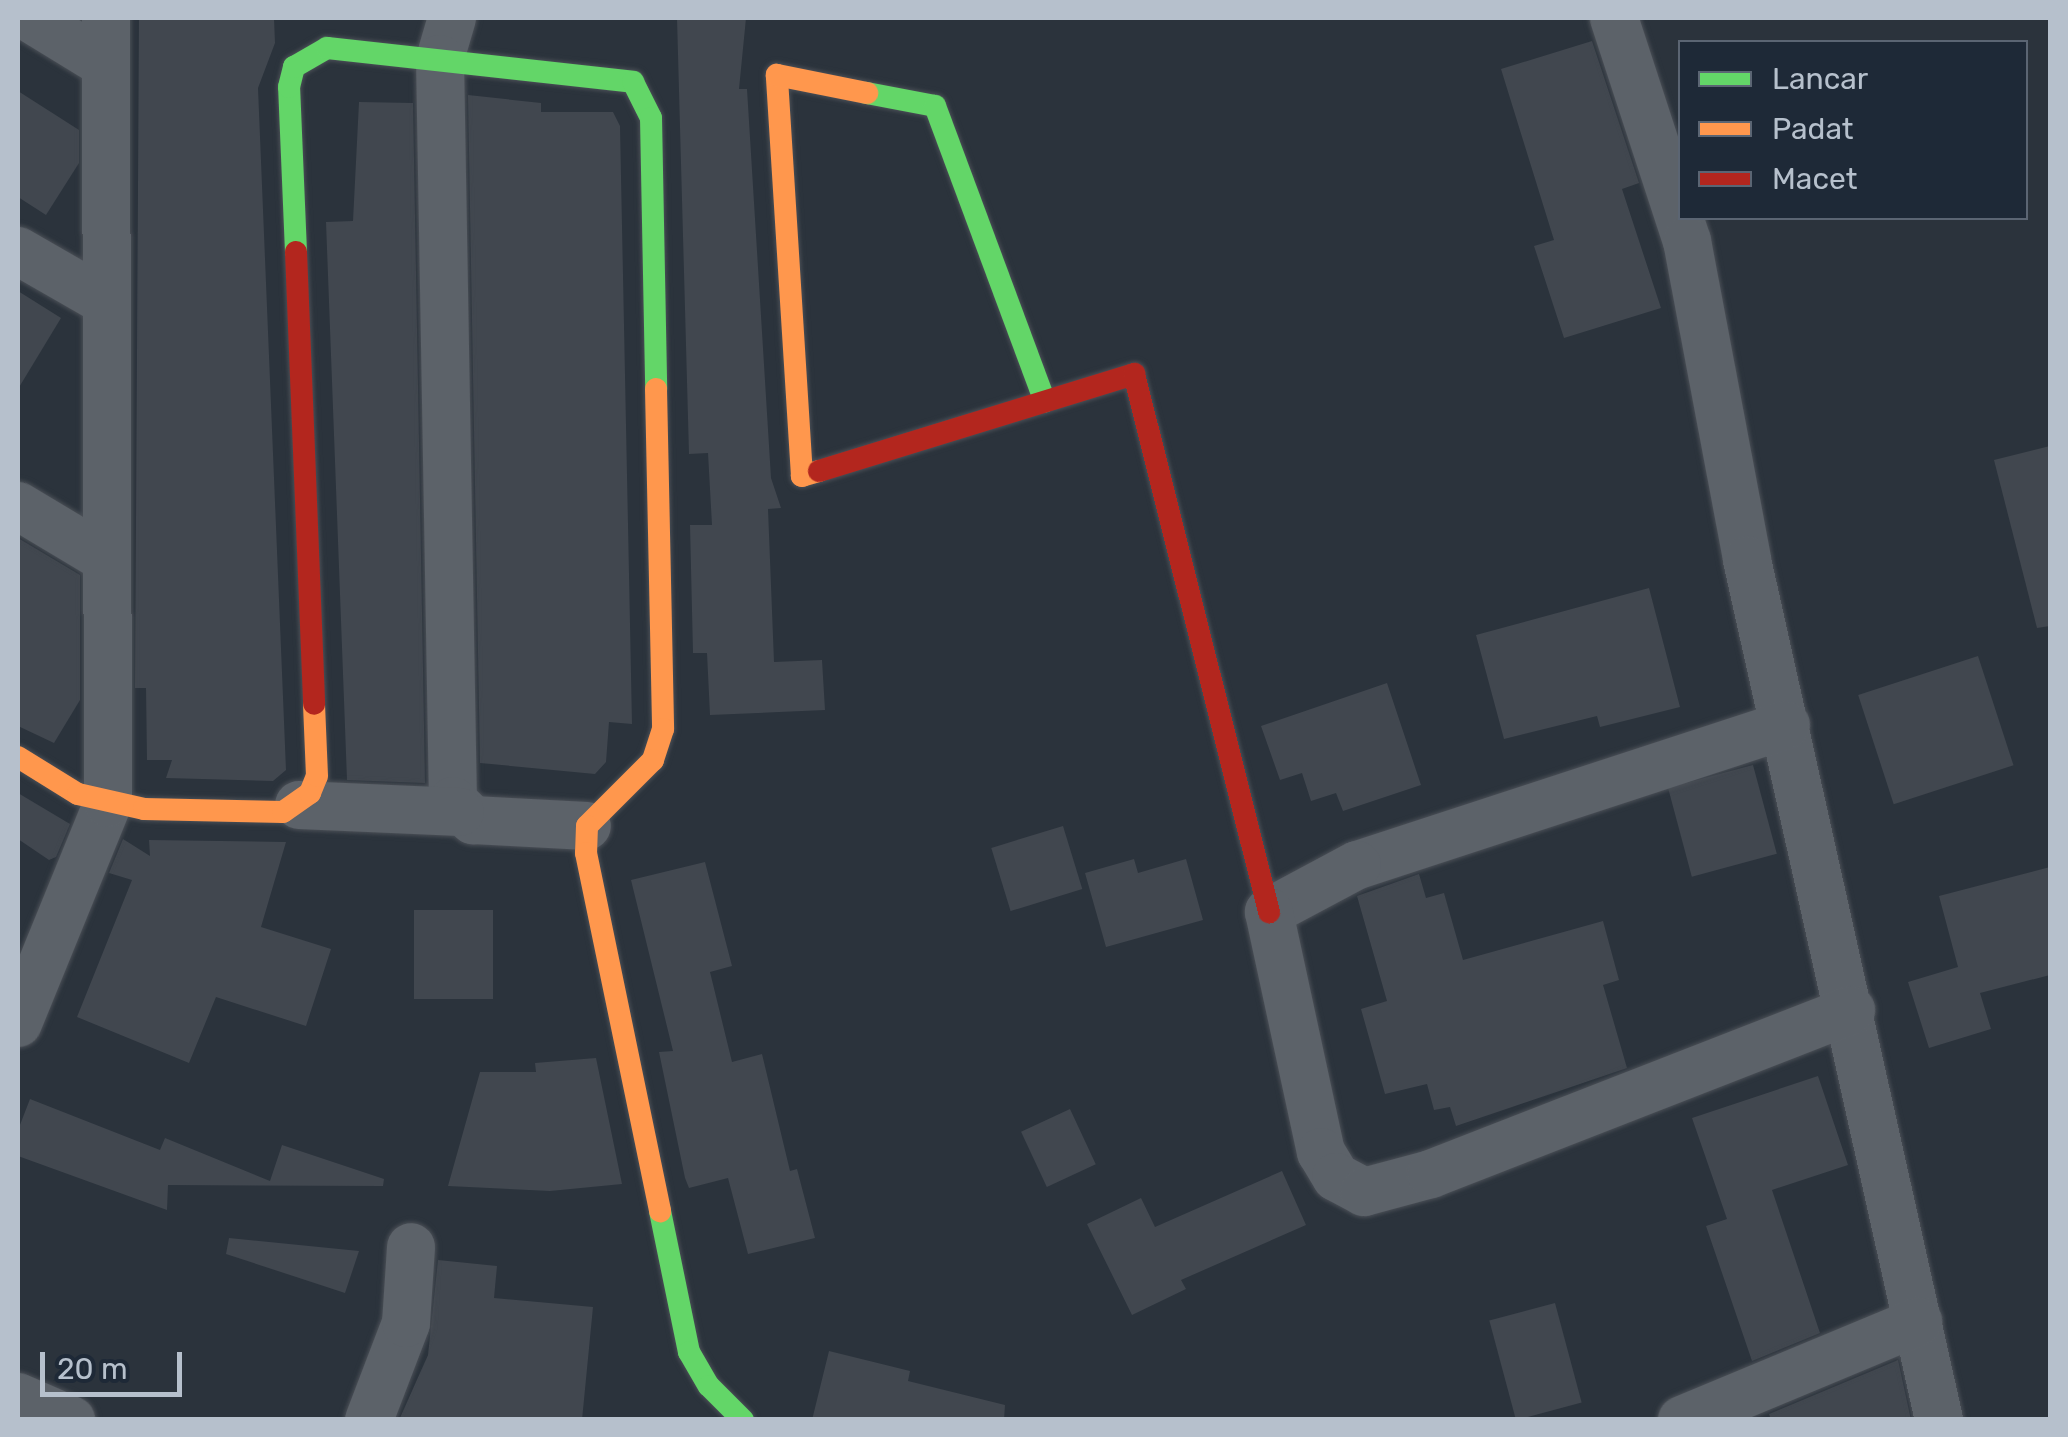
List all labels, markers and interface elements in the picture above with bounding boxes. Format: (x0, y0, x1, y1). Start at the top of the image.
legend (1678, 40, 2028, 220)
text: Lancar (1772, 61, 1868, 97)
text: Padat (1772, 111, 1854, 147)
text: Macet (1772, 161, 1857, 197)
scale bar (45, 1332, 188, 1394)
text: 20 m (57, 1351, 128, 1387)

